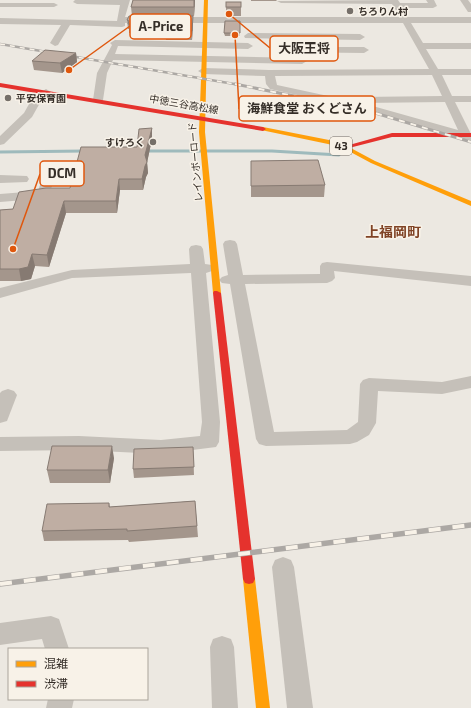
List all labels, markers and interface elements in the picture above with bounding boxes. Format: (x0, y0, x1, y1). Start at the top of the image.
place label: ちろりん村 (358, 5, 408, 17)
marker: ちろりん村 (345, 6, 355, 16)
callout: A-Price (130, 14, 191, 39)
text: A-Price (139, 18, 183, 34)
callout: 大阪王将 (270, 36, 338, 61)
text: 大阪王将 (278, 40, 330, 56)
place label: 平安保育園 (16, 92, 66, 104)
street label: 中徳三谷高松線 (148, 92, 220, 116)
marker: 平安保育園 (3, 93, 13, 103)
callout: 海鮮食堂 おくどさん (239, 96, 375, 121)
text: 海鮮食堂 おくどさん (247, 100, 367, 116)
street label: レインボーロード (186, 122, 204, 202)
place label: すけろく (105, 136, 145, 148)
marker: すけろく (148, 137, 158, 147)
road number: 43 (330, 137, 352, 155)
callout: DCM (40, 161, 84, 186)
text: DCM (48, 165, 76, 181)
district label: 上福岡町 (365, 223, 421, 240)
legend (8, 648, 148, 700)
text: 混雑 (44, 656, 68, 670)
text: 渋滞 (44, 676, 68, 690)

